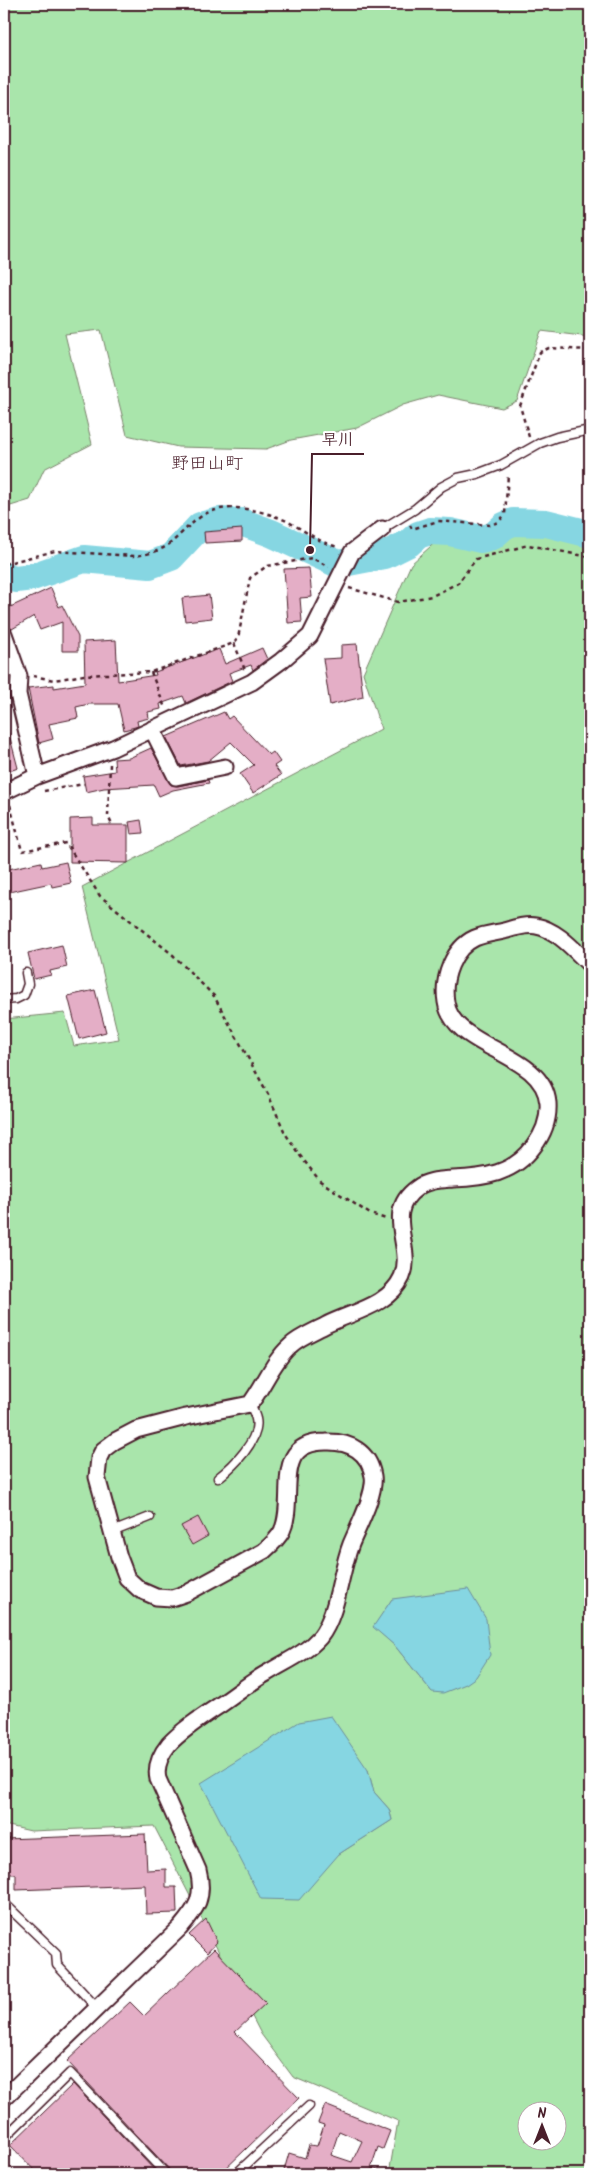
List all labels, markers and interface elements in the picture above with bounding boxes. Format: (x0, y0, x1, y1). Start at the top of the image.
callout: 早川 (312, 423, 364, 454)
text: 早川 (322, 428, 354, 453)
district label: 野田山町 (171, 450, 243, 479)
north arrow (516, 2100, 566, 2150)
text: N (538, 2103, 547, 2125)

